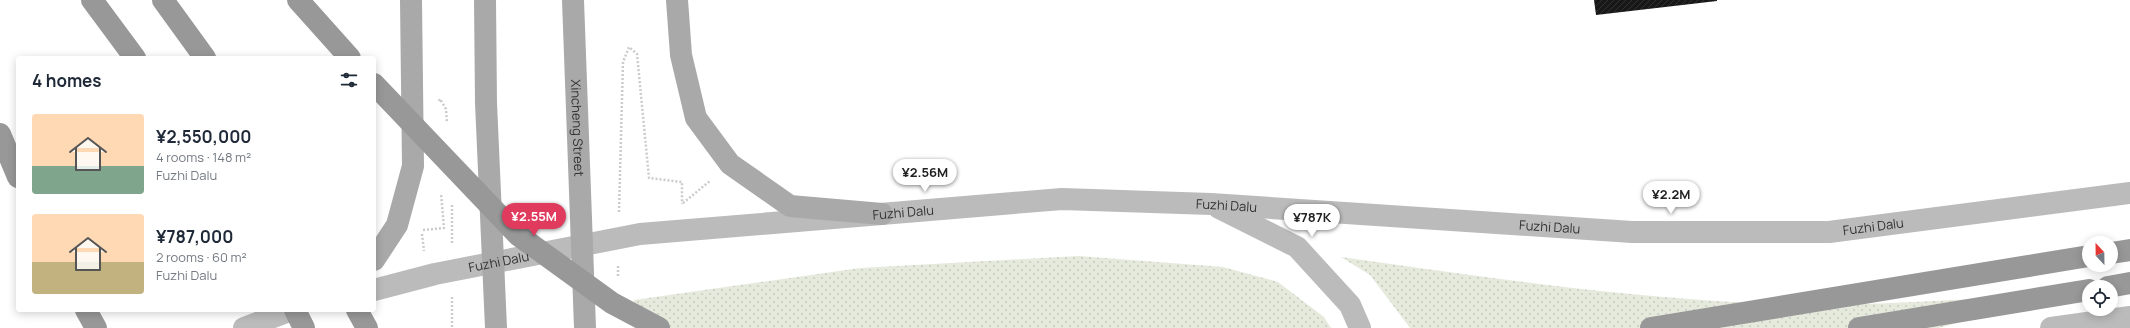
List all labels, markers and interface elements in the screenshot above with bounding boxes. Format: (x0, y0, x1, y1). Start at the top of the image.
text: 4 homes (32, 69, 101, 92)
icon: filters (338, 69, 360, 91)
street label: Xincheng Street (567, 79, 588, 177)
text: ¥2,550,000 (156, 125, 252, 148)
icon: home (64, 130, 112, 178)
text: 4 rooms · 148 m² (156, 148, 251, 166)
pin: ¥2.56M (892, 159, 958, 193)
text: ¥2.56M (902, 163, 948, 181)
text: Fuzhi Dalu (156, 166, 217, 184)
pin: ¥2.2M (1643, 181, 1699, 215)
text: ¥2.2M (1652, 185, 1690, 203)
street label: Fuzhi Dalu (1196, 194, 1258, 216)
street label: Fuzhi Dalu (872, 201, 934, 224)
pin: ¥2.55M (501, 203, 567, 237)
pin: ¥787K (1284, 204, 1340, 238)
text: ¥2.55M (511, 207, 557, 225)
text: ¥787K (1293, 208, 1331, 226)
street label: Fuzhi Dalu (1842, 213, 1905, 239)
street label: Fuzhi Dalu (1519, 216, 1581, 238)
text: ¥787,000 (156, 225, 233, 248)
icon: home (64, 230, 112, 278)
north arrow (2082, 236, 2118, 272)
map controls (2082, 236, 2118, 316)
street label: Fuzhi Dalu (467, 247, 531, 276)
text: 2 rooms · 60 m² (156, 248, 247, 266)
text: Fuzhi Dalu (156, 266, 217, 284)
button: locate (2082, 280, 2118, 316)

